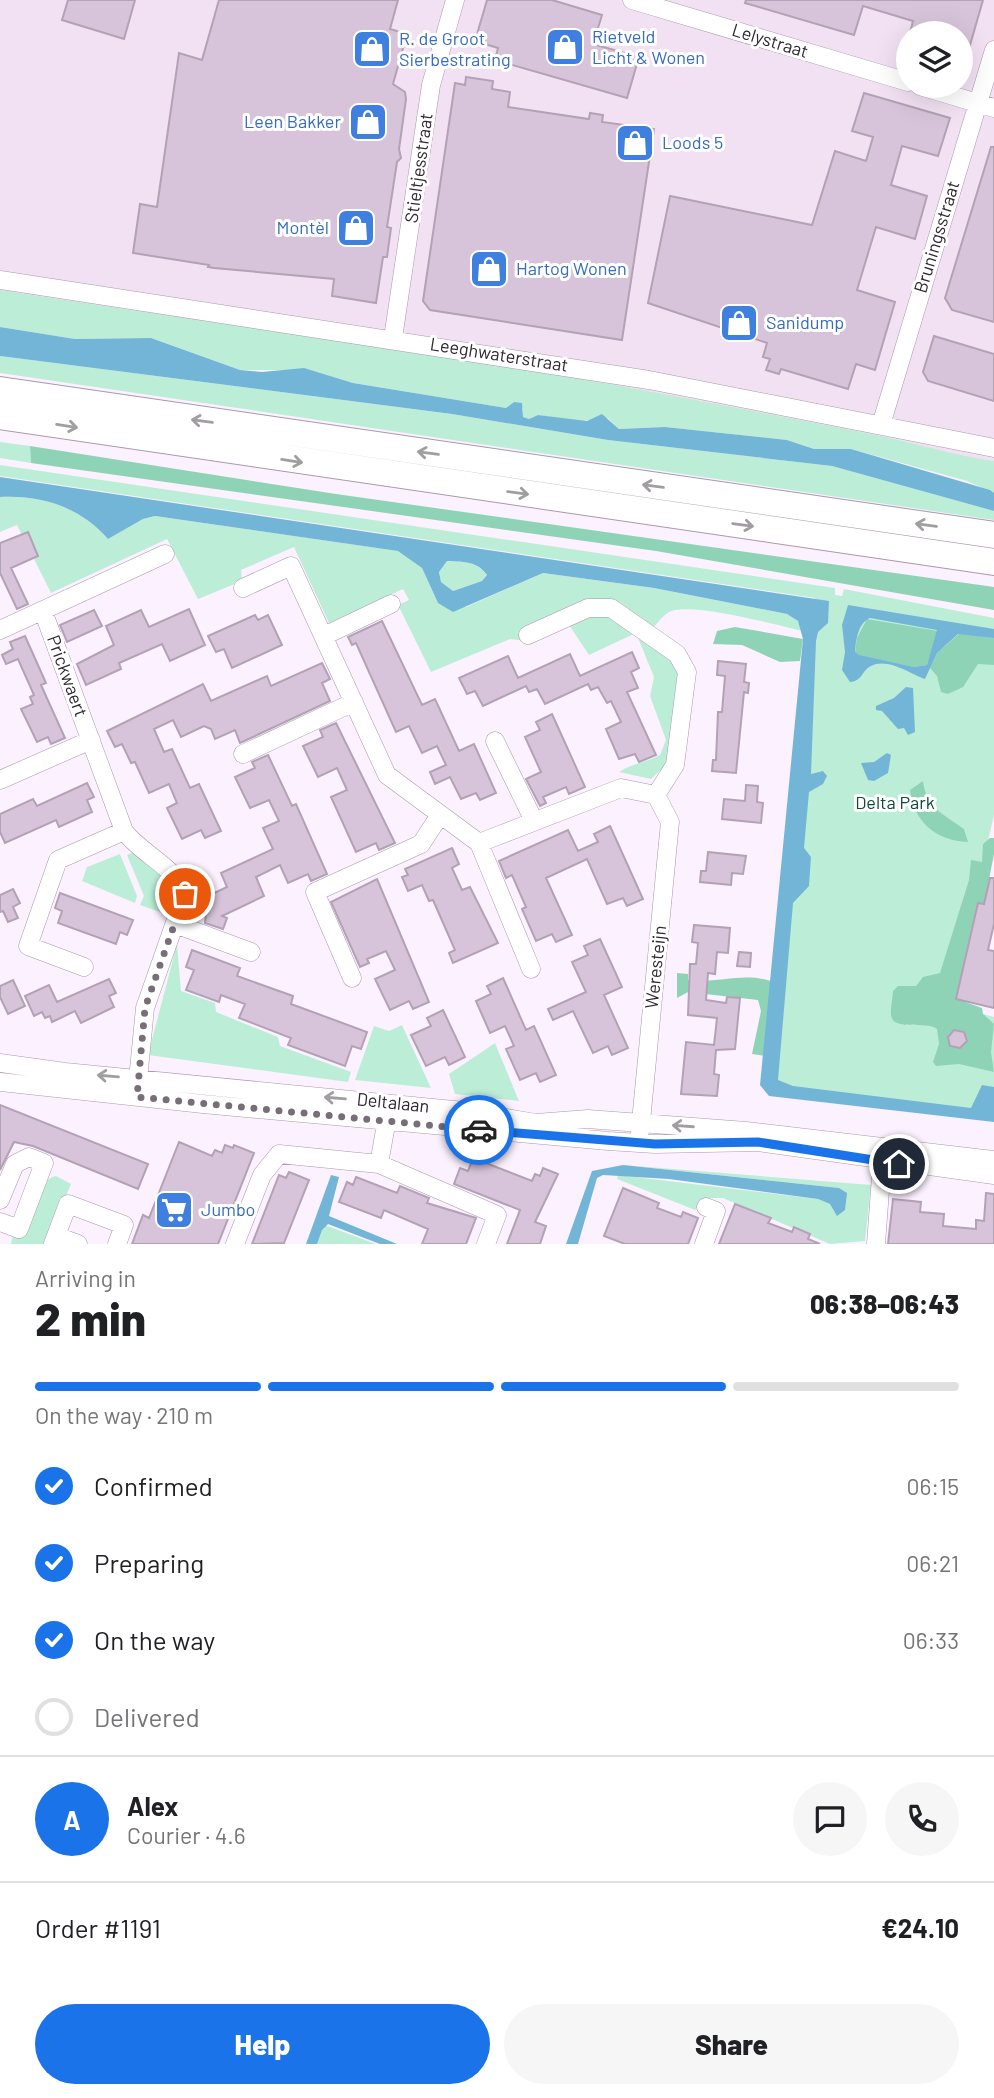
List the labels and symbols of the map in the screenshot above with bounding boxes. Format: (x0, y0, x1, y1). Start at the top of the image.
street label: Lelystraat (730, 18, 811, 62)
place label: Rietveld Licht & Wonen (592, 25, 705, 68)
shop icon: Rietveld Licht & Wonen (544, 26, 586, 68)
place label: R. de Groot Sierbestrating (399, 27, 511, 70)
shop icon: R. de Groot Sierbestrating (351, 28, 393, 70)
shop icon: Leen Bakker (347, 101, 389, 143)
place label: Leen Bakker (244, 110, 341, 132)
street label: Stieltjesstraat (399, 111, 437, 224)
shop icon: Loods 5 (614, 122, 656, 164)
place label: Loods 5 (662, 131, 723, 153)
street label: Bruningsstraat (909, 178, 964, 295)
shop icon: Montèl (335, 207, 377, 249)
place label: Montèl (277, 216, 329, 238)
shop icon: Hartog Wonen (468, 248, 510, 290)
place label: Hartog Wonen (516, 257, 627, 279)
shop icon: Sanidump (718, 302, 760, 344)
place label: Sanidump (766, 311, 844, 333)
street label: Leeghwaterstraat (429, 332, 570, 376)
one-way arrow (192, 414, 214, 427)
one-way arrow (56, 420, 78, 433)
one-way arrow (417, 447, 439, 460)
one-way arrow (280, 454, 303, 467)
one-way arrow (642, 479, 665, 492)
one-way arrow (506, 487, 528, 500)
one-way arrow (916, 518, 938, 531)
one-way arrow (731, 519, 754, 532)
street label: Prickwaert (43, 632, 93, 719)
park label: Delta Park (855, 791, 935, 813)
pin (155, 864, 215, 924)
street label: Weresteijn (640, 924, 670, 1010)
one-way arrow (98, 1069, 120, 1082)
street label: Deltalaan (356, 1087, 430, 1117)
one-way arrow (324, 1091, 347, 1104)
courier (444, 1095, 514, 1165)
one-way arrow (672, 1119, 695, 1132)
pin (869, 1134, 929, 1194)
supermarket icon: Jumbo (153, 1189, 195, 1231)
place label: Jumbo (201, 1198, 255, 1220)

